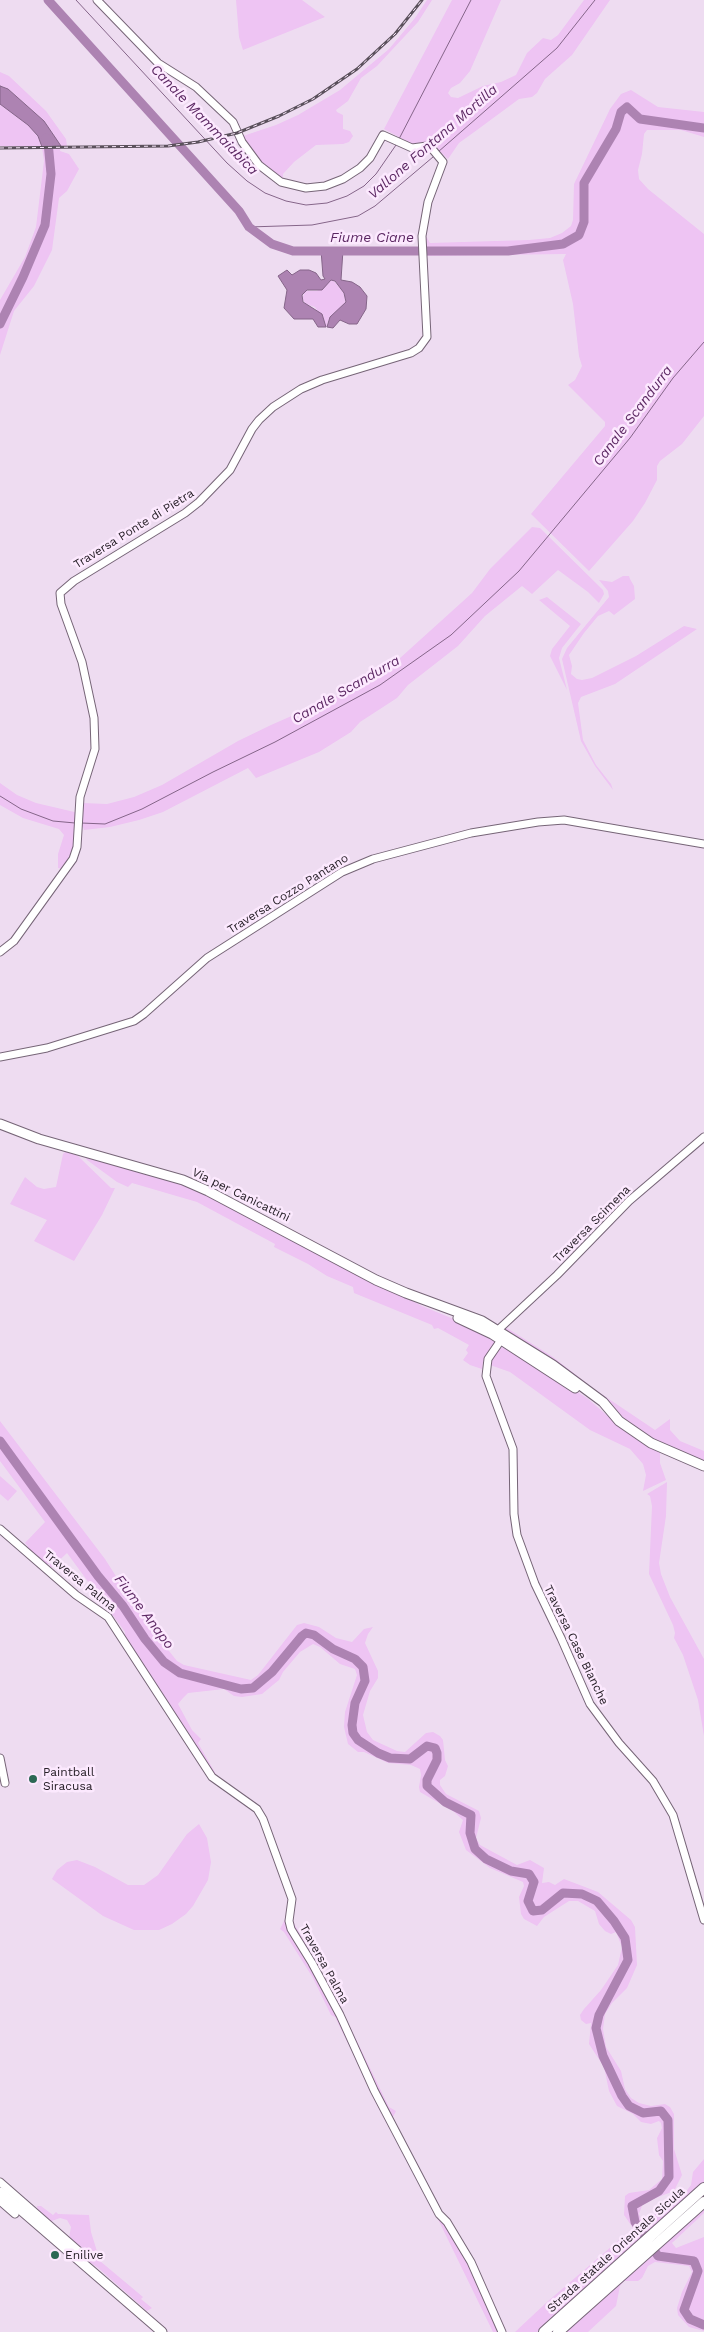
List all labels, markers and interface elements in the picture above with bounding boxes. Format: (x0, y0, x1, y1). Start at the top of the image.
water label: Canale Mammaiabica (147, 61, 261, 179)
water label: Vallone Fontana Mortilla (365, 81, 501, 203)
water label: Fiume Ciane (330, 230, 414, 246)
water label: Canale Scandurra (590, 362, 676, 470)
street label: Traversa Ponte di Pietra (71, 486, 197, 572)
water label: Canale Scandurra (289, 652, 403, 728)
street label: Traversa Cozzo Pantano (225, 851, 351, 937)
street label: Via per Canicattini (190, 1165, 292, 1225)
street label: Traversa Scimena (551, 1183, 633, 1265)
street label: Traversa Palma (41, 1547, 119, 1615)
water label: Fiume Anapo (111, 1571, 177, 1653)
street label: Traversa Case Bianche (541, 1583, 611, 1707)
place label: Paintball Siracusa (43, 1765, 94, 1793)
marker: Paintball Siracusa (27, 1773, 39, 1785)
street label: Traversa Palma (296, 1922, 352, 2006)
street label: Strada statale Orientale Sicula (544, 2184, 688, 2316)
place label: Enilive (65, 2248, 103, 2262)
marker: Enilive (49, 2249, 61, 2261)

